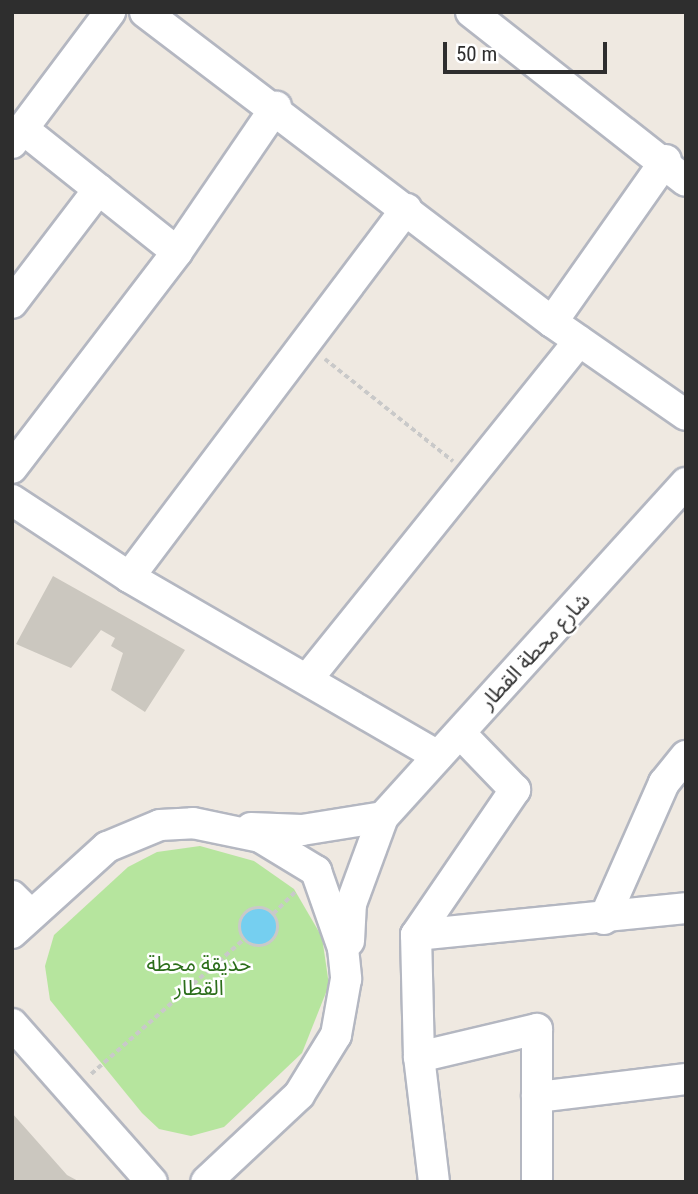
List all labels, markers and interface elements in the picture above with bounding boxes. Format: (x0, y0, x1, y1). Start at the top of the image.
scale bar (446, 28, 610, 72)
text: 50 m (456, 42, 497, 66)
street label: شارع محطة القطار (475, 588, 595, 714)
park label: حديقة محطة القطار (147, 951, 251, 1001)

